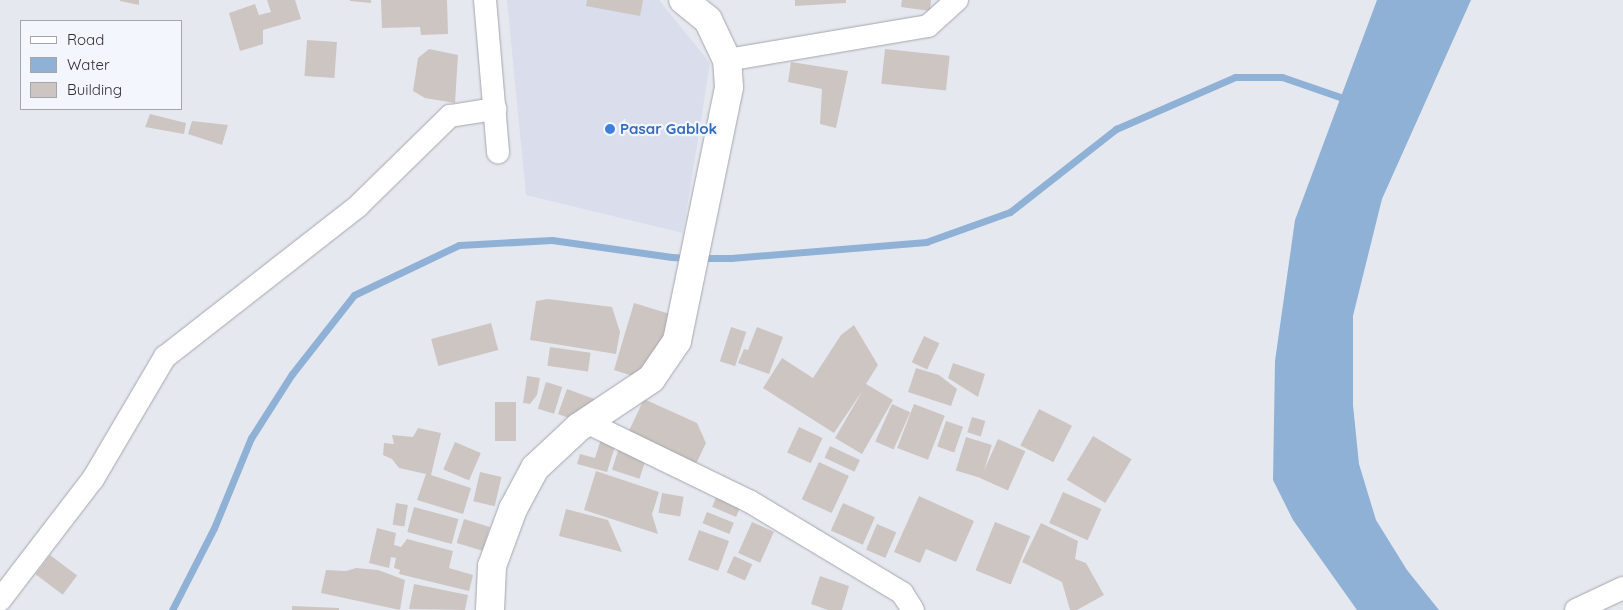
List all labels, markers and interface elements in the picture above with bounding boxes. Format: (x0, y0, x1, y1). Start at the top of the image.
legend (20, 20, 182, 110)
text: Road (67, 30, 104, 49)
text: Water (67, 55, 110, 74)
text: Building (67, 80, 122, 99)
place label: Pasar Gablok (620, 120, 717, 138)
marker: Pasar Gablok (604, 123, 616, 135)

